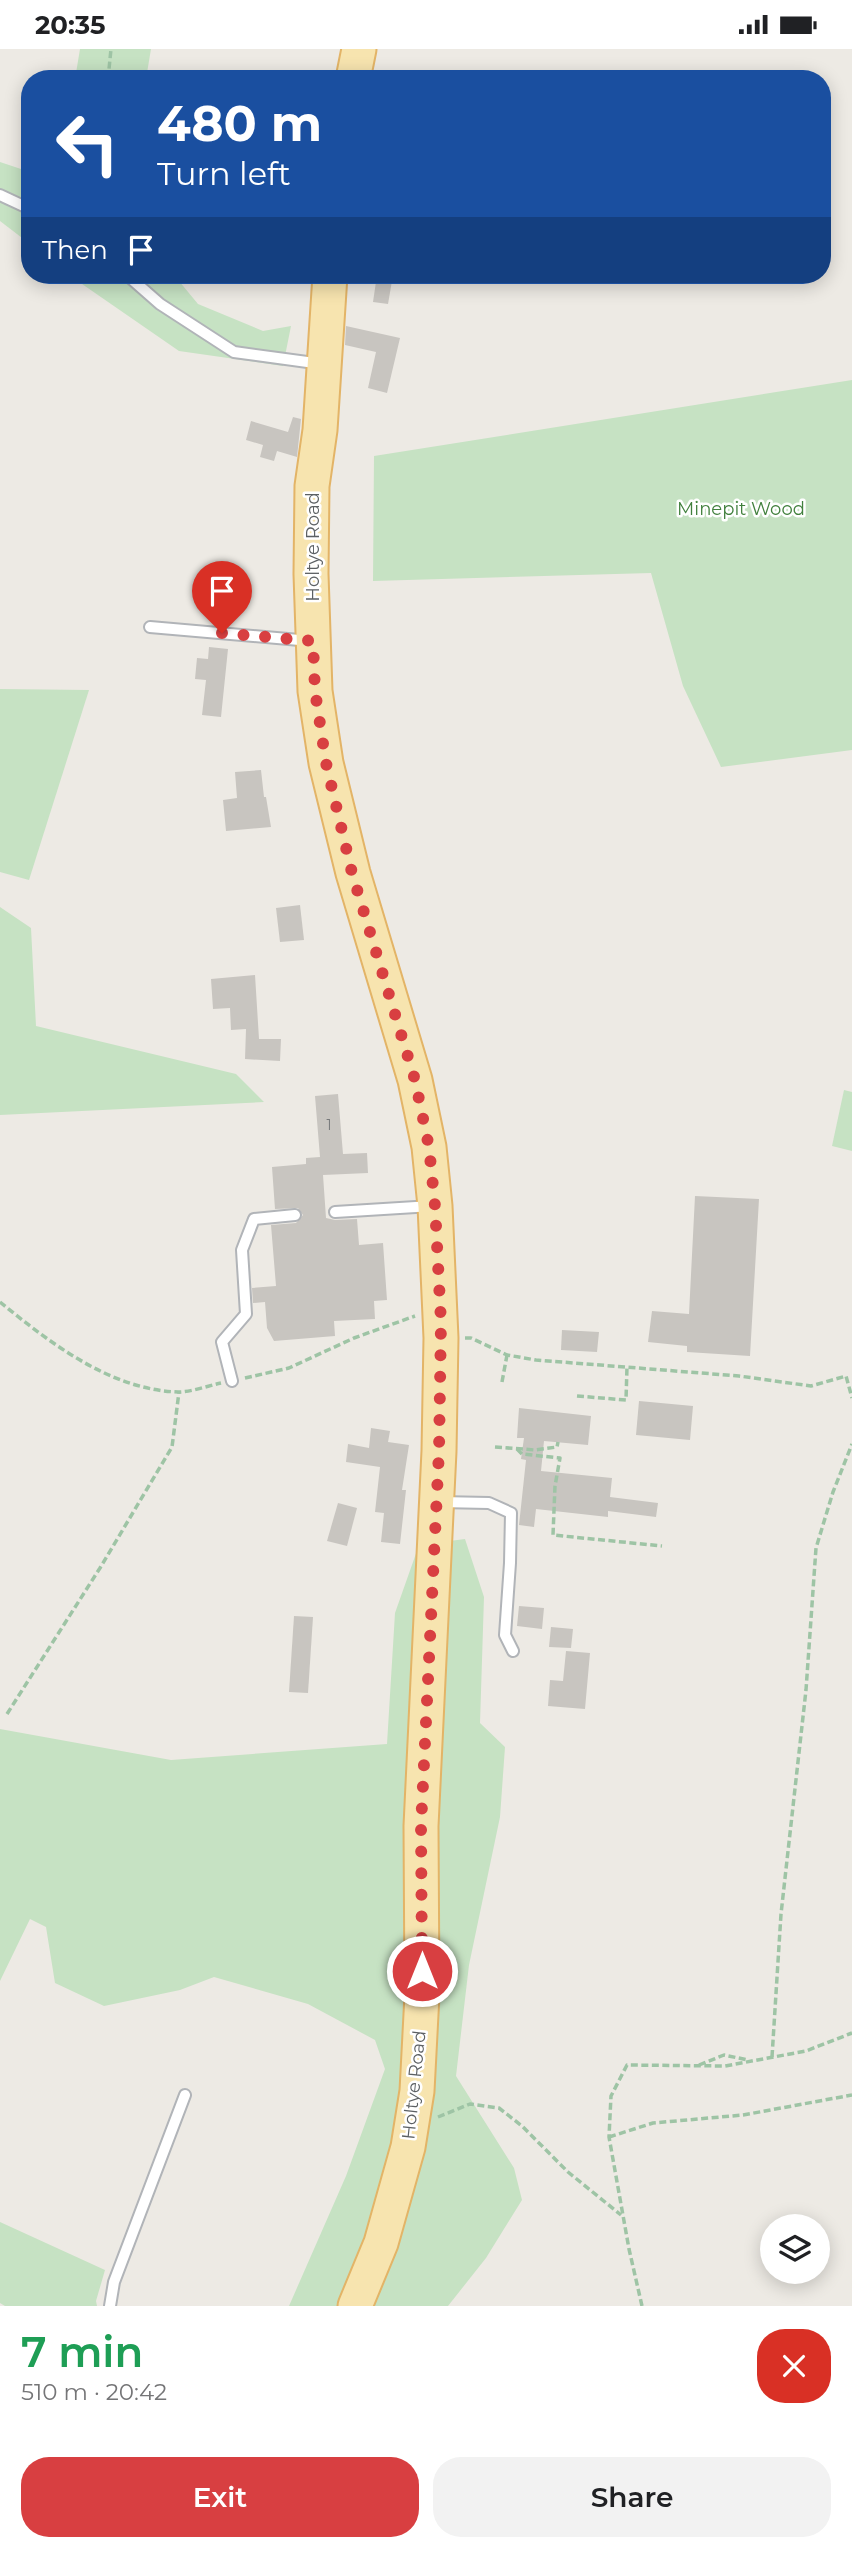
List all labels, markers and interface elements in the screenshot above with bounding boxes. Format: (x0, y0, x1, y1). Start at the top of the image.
text: 20:35 (35, 9, 105, 41)
text: 480 m (157, 94, 322, 153)
icon: left (42, 98, 133, 189)
text: Turn left (157, 154, 291, 193)
icon: arrive (122, 231, 160, 269)
text: Then (42, 234, 108, 266)
street label: Holtye Road (302, 492, 324, 602)
park label: Minepit Wood (677, 498, 805, 520)
pin (192, 561, 252, 633)
icon: arrive (203, 572, 241, 610)
house number: 1 (326, 1116, 332, 1134)
position arrow (385, 1934, 459, 2008)
street label: Holtye Road (397, 2029, 431, 2141)
map controls (760, 2214, 830, 2284)
button: layers (760, 2214, 830, 2284)
text: 7 min (21, 2326, 143, 2378)
button: close (757, 2329, 831, 2403)
text: 510 m · 20:42 (21, 2378, 167, 2406)
button: Exit (21, 2457, 419, 2537)
button: Share (433, 2457, 831, 2537)

